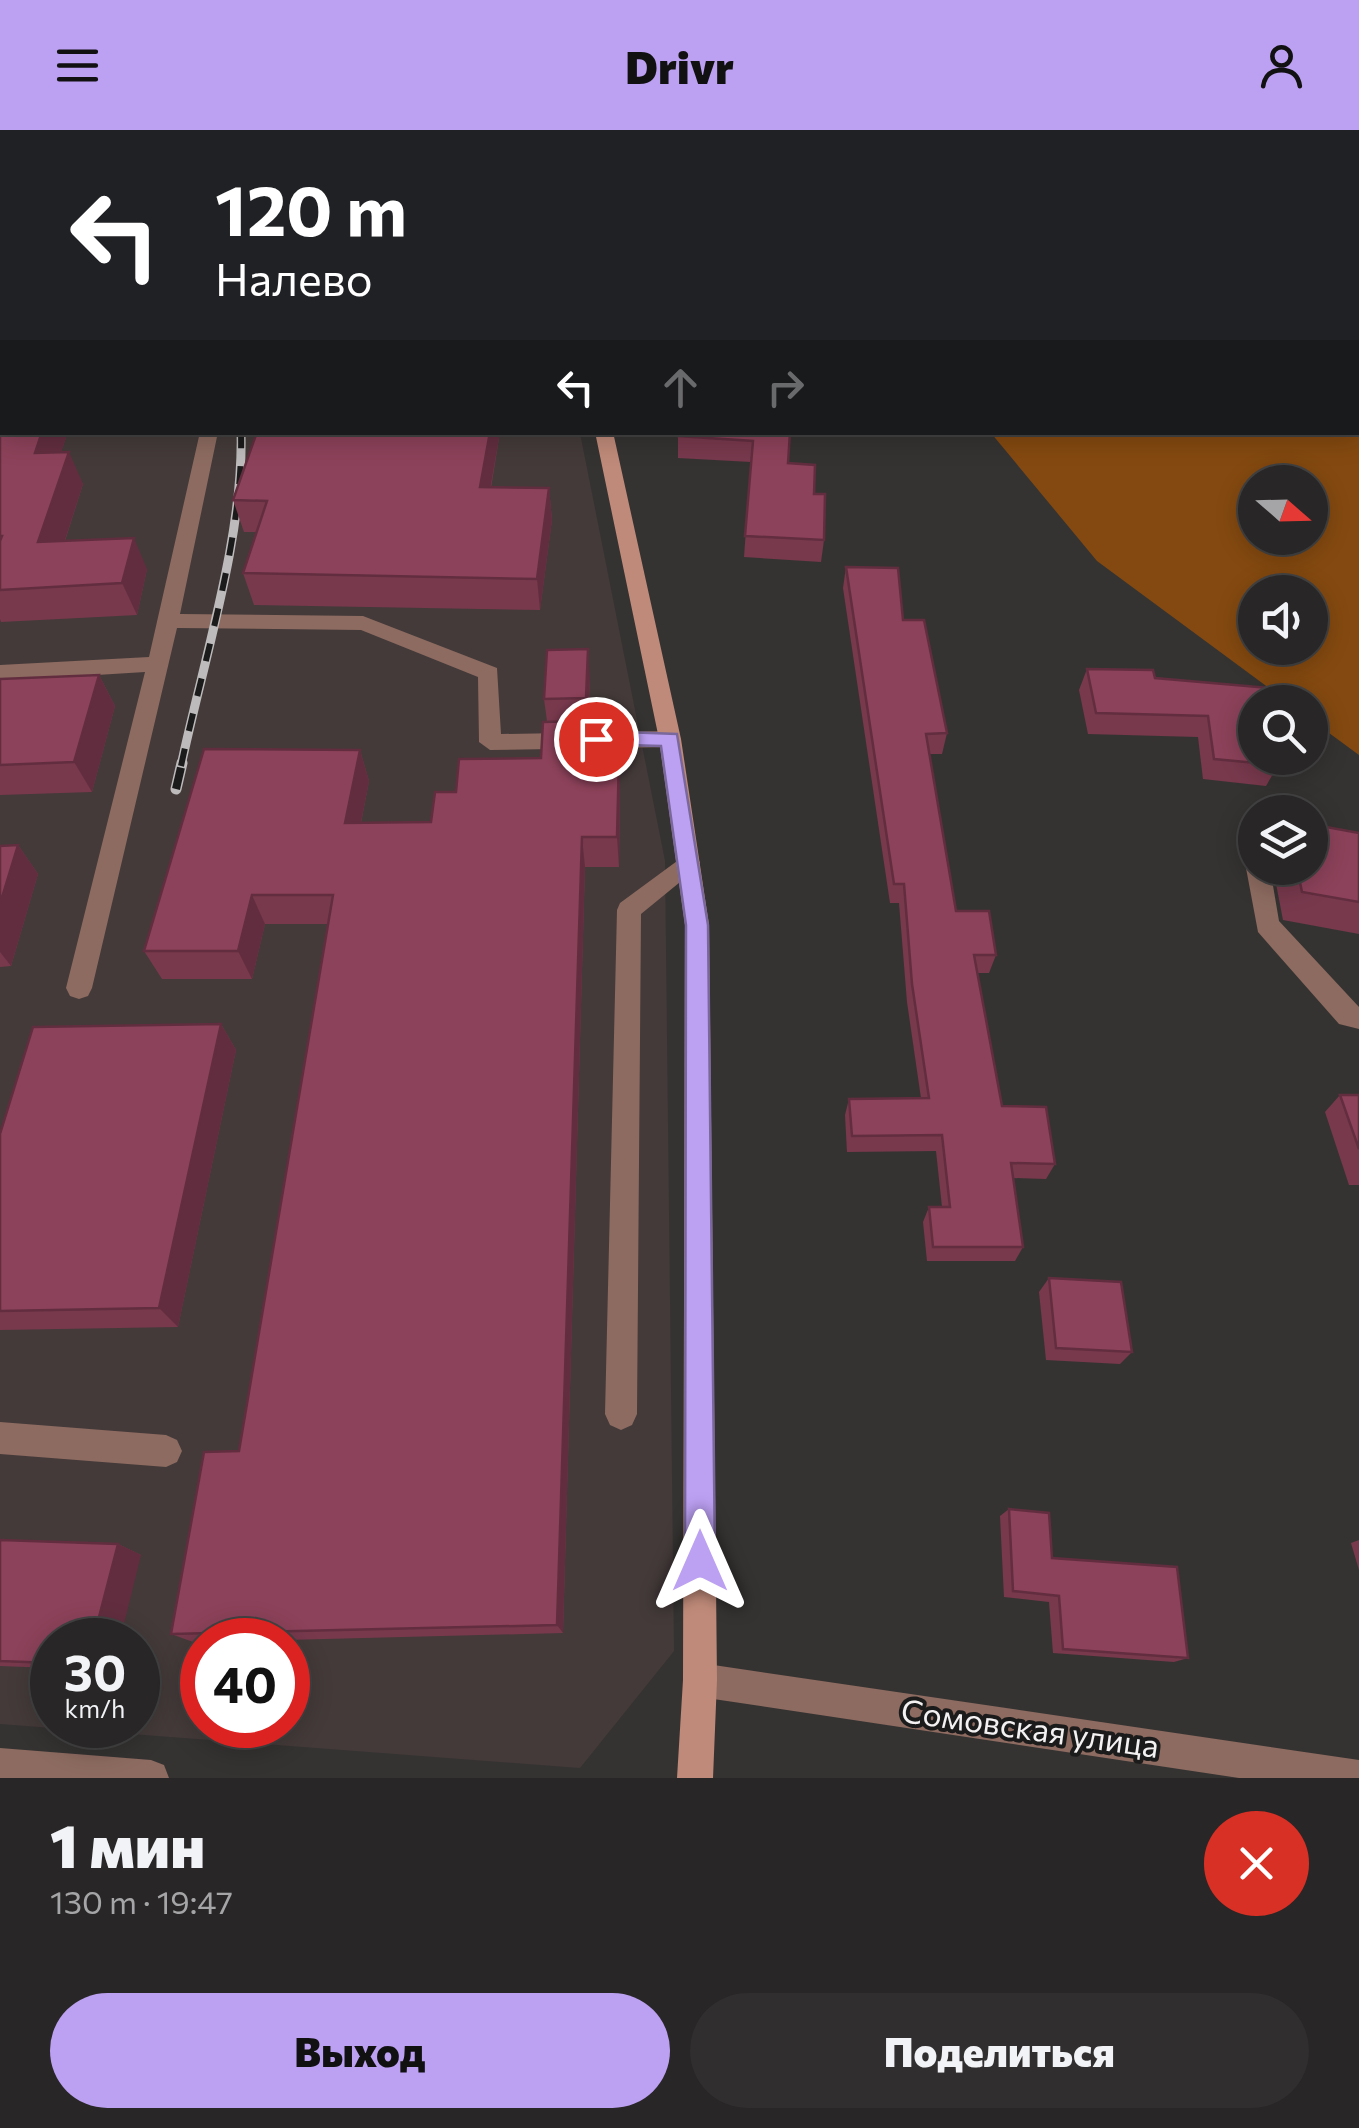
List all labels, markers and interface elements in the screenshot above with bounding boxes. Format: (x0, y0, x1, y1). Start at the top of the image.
icon: menu (50, 38, 105, 93)
text: Drivr (625, 38, 734, 93)
icon: person (1254, 38, 1309, 93)
text: 120 m (215, 165, 407, 250)
icon: left (50, 170, 180, 300)
text: Налево (215, 250, 373, 305)
icon: left (548, 360, 603, 415)
icon: ahead (653, 360, 708, 415)
icon: right (758, 360, 813, 415)
north arrow (1238, 465, 1328, 555)
map controls (1238, 465, 1328, 885)
button: sound (1238, 575, 1328, 665)
button: search (1238, 685, 1328, 775)
pin (554, 697, 639, 782)
icon: arrive (569, 712, 624, 767)
button: layers (1238, 795, 1328, 885)
position arrow (648, 1509, 752, 1613)
speed limit sign: 40 (180, 1618, 310, 1748)
text: 30 (64, 1640, 126, 1701)
street label: Сомовская улица (899, 1689, 1162, 1765)
text: km/h (65, 1693, 125, 1723)
text: 1 мин (50, 1807, 205, 1880)
button: close (1204, 1811, 1309, 1916)
text: 130 m · 19:47 (50, 1881, 233, 1921)
button: Выход (50, 1993, 670, 2108)
button: Поделиться (690, 1993, 1309, 2108)

